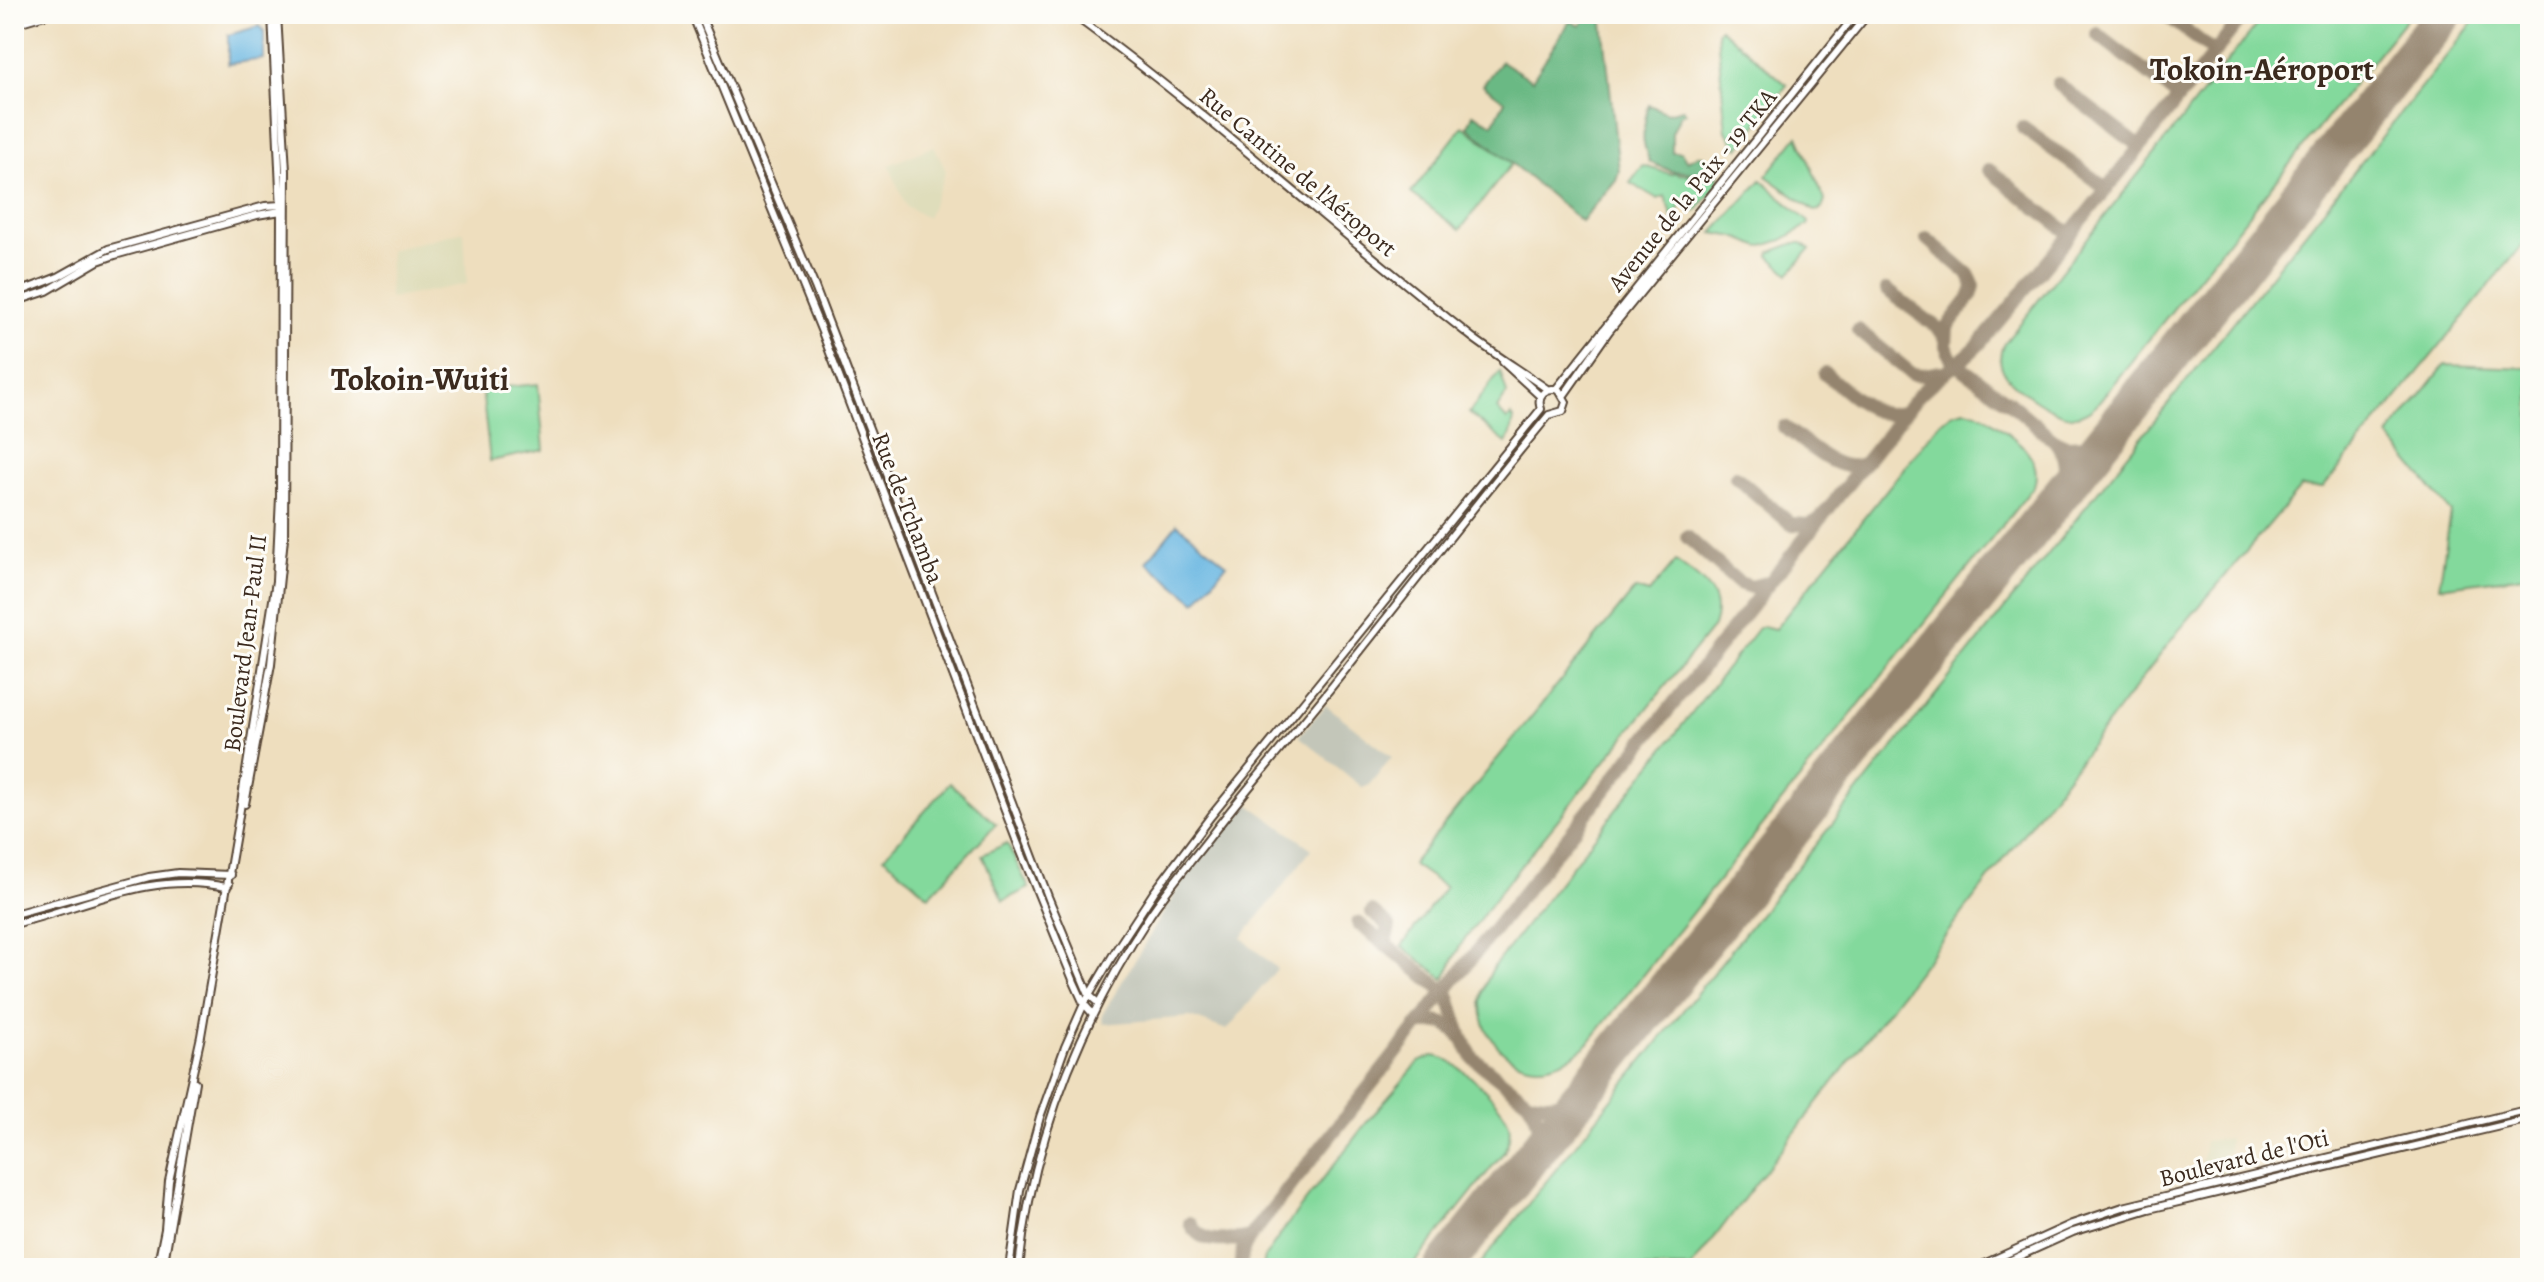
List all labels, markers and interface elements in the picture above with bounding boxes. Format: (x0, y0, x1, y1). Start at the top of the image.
district label: Tokoin-Aéroport (2150, 47, 2374, 91)
street label: Rue Cantine de l'Aéroport (1193, 80, 1403, 264)
street label: Avenue de la Paix - 19 TKA (1600, 81, 1784, 299)
district label: Tokoin-Wuiti (331, 357, 509, 401)
street label: Rue de Tchamba (864, 428, 952, 589)
street label: Boulevard Jean-Paul II (216, 532, 274, 754)
street label: Boulevard de l'Oti (2156, 1121, 2332, 1195)

